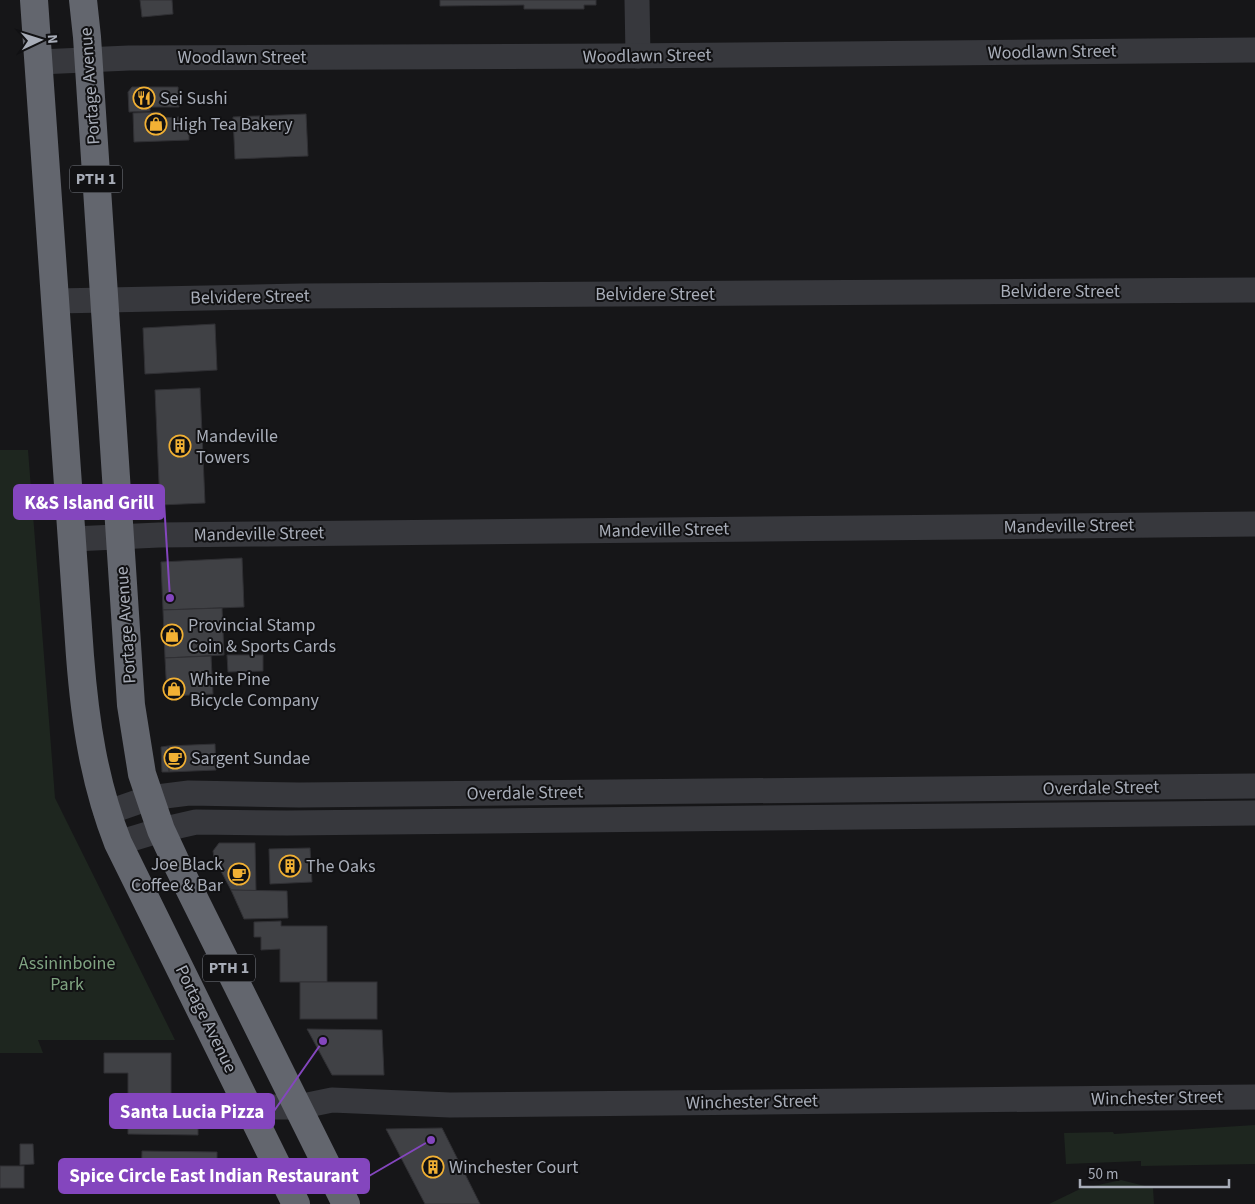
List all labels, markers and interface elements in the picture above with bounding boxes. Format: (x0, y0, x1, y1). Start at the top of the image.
north arrow (15, 15, 65, 65)
street label: Portage Avenue (73, 27, 107, 145)
text: N (42, 34, 62, 45)
street label: Woodlawn Street (987, 38, 1117, 66)
street label: Woodlawn Street (582, 42, 712, 70)
street label: Woodlawn Street (178, 45, 306, 70)
restaurant icon: Sei Sushi (132, 86, 156, 110)
place label: Sei Sushi (160, 86, 228, 111)
shop icon: High Tea Bakery (144, 112, 168, 136)
place label: High Tea Bakery (172, 112, 293, 137)
road number: PTH 1 (70, 165, 122, 192)
street label: Belvidere Street (1000, 279, 1120, 304)
street label: Belvidere Street (595, 282, 715, 307)
street label: Belvidere Street (190, 283, 310, 311)
place label: Mandeville Towers (196, 424, 278, 470)
building icon: Mandeville Towers (168, 434, 192, 458)
callout: K&S Island Grill (14, 485, 164, 519)
text: K&S Island Grill (24, 490, 154, 517)
street label: Mandeville Street (1003, 512, 1135, 540)
street label: Mandeville Street (598, 516, 730, 544)
street label: Mandeville Street (193, 520, 325, 548)
street label: Portage Avenue (109, 566, 143, 684)
place label: Provincial Stamp Coin & Sports Cards (188, 613, 336, 659)
shop icon: Provincial Stamp Coin & Sports Cards (160, 623, 184, 647)
place label: White Pine Bicycle Company (190, 667, 320, 713)
shop icon: White Pine Bicycle Company (162, 677, 186, 701)
cafe icon: Sargent Sundae (163, 746, 187, 770)
place label: Sargent Sundae (191, 746, 310, 771)
street label: Overdale Street (1043, 774, 1159, 802)
street label: Overdale Street (467, 779, 583, 807)
place label: Joe Black Coffee & Bar (131, 852, 224, 898)
building icon: The Oaks (278, 854, 302, 878)
place label: The Oaks (306, 854, 375, 879)
cafe icon: Joe Black Coffee & Bar (227, 862, 251, 886)
park label: Assininboine Park (19, 951, 115, 997)
road number: PTH 1 (203, 954, 255, 981)
street label: Portage Avenue (169, 961, 243, 1077)
street label: Winchester Street (1091, 1084, 1223, 1112)
street label: Winchester Street (686, 1088, 818, 1116)
callout: Santa Lucia Pizza (110, 1094, 274, 1128)
text: Santa Lucia Pizza (120, 1099, 264, 1126)
building icon: Winchester Court (421, 1155, 445, 1179)
place label: Winchester Court (449, 1155, 578, 1180)
scale bar (1080, 1156, 1229, 1188)
callout: Spice Circle East Indian Restaurant (59, 1159, 369, 1193)
text: Spice Circle East Indian Restaurant (69, 1163, 359, 1190)
text: 50 m (1088, 1164, 1118, 1185)

